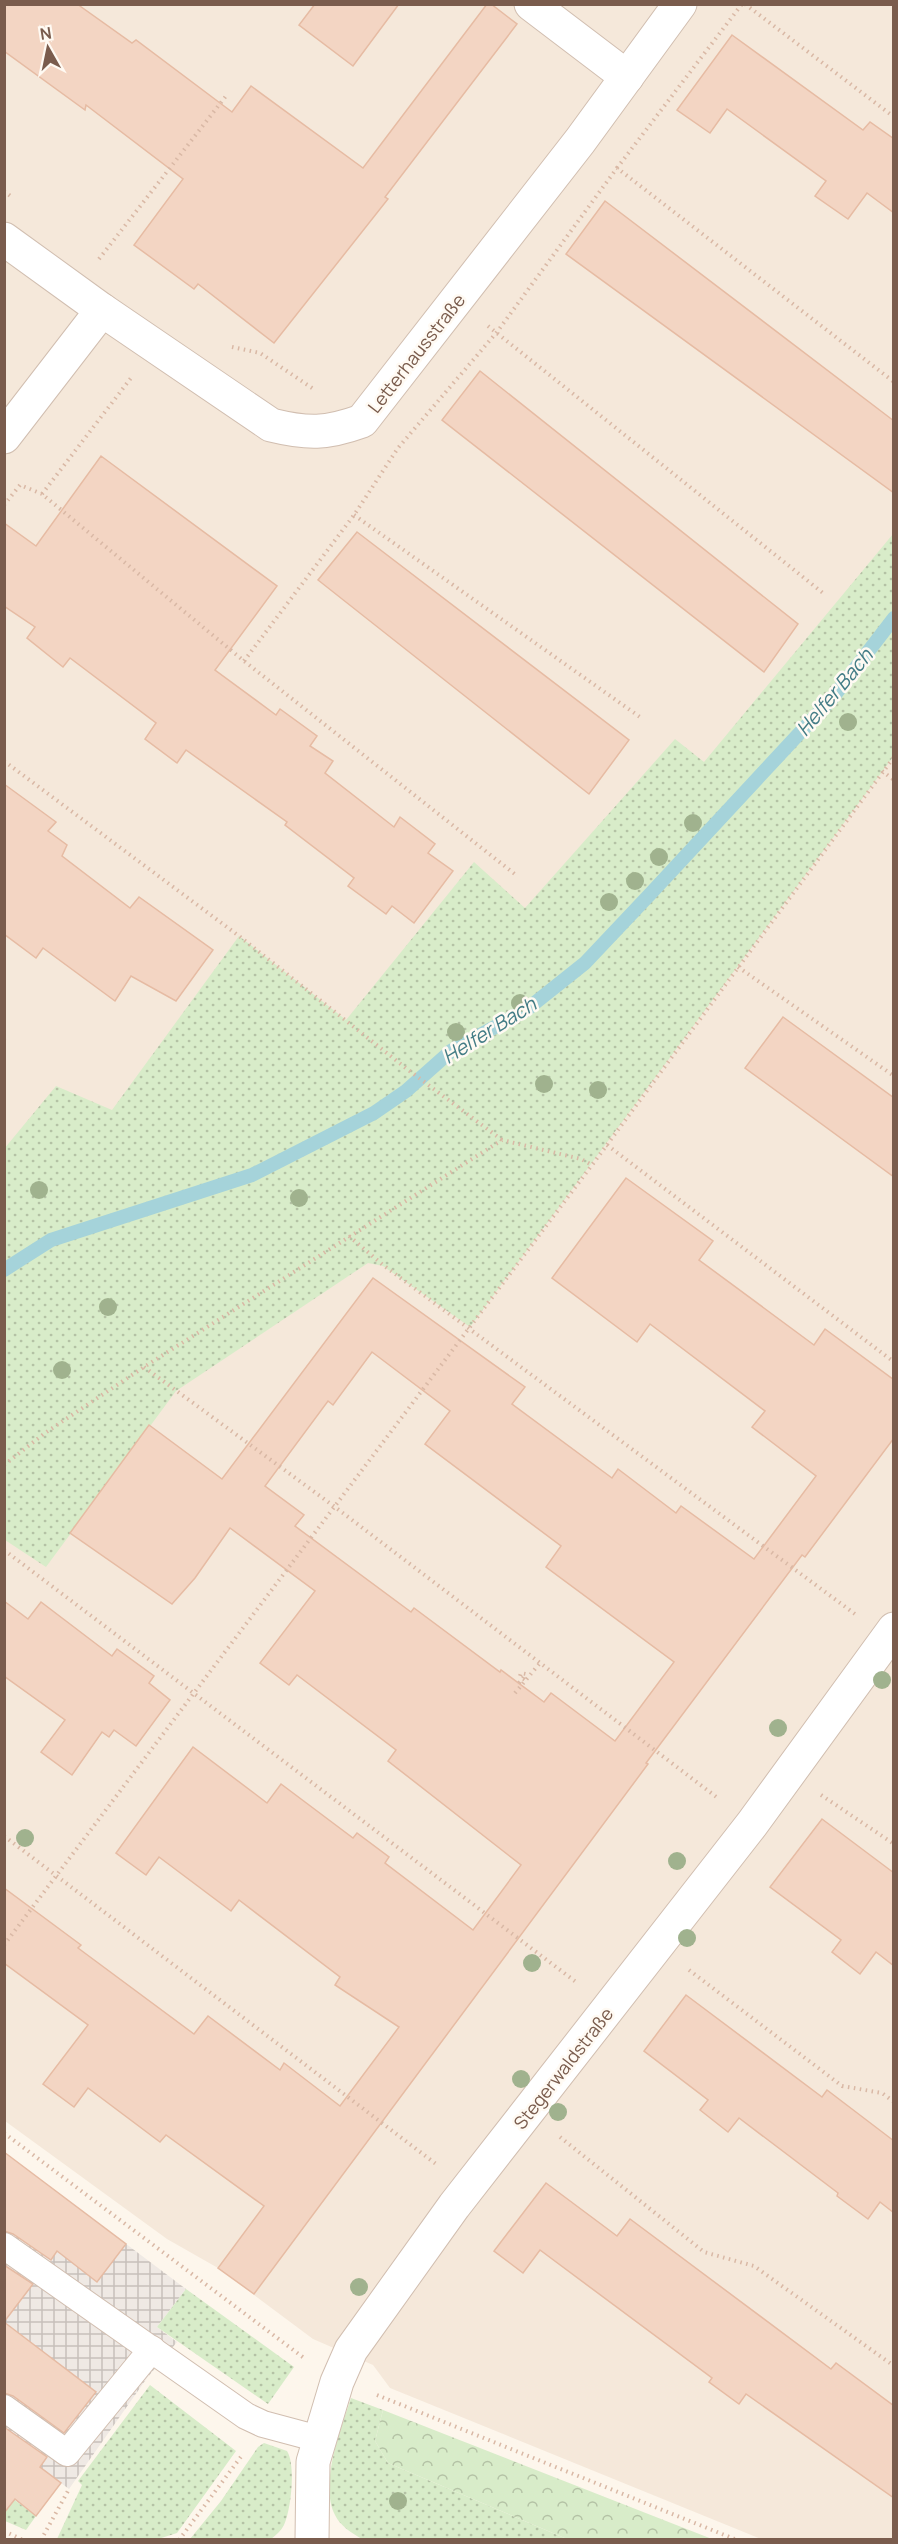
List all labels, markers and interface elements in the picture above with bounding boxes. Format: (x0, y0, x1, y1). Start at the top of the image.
north arrow (18, 18, 78, 78)
text: N (38, 21, 53, 45)
street label: Letterhausstraße (362, 288, 470, 418)
water label: Helfer Bach (790, 642, 879, 741)
water label: Helfer Bach (437, 990, 542, 1070)
street label: Stegerwaldstraße (508, 2002, 618, 2134)

